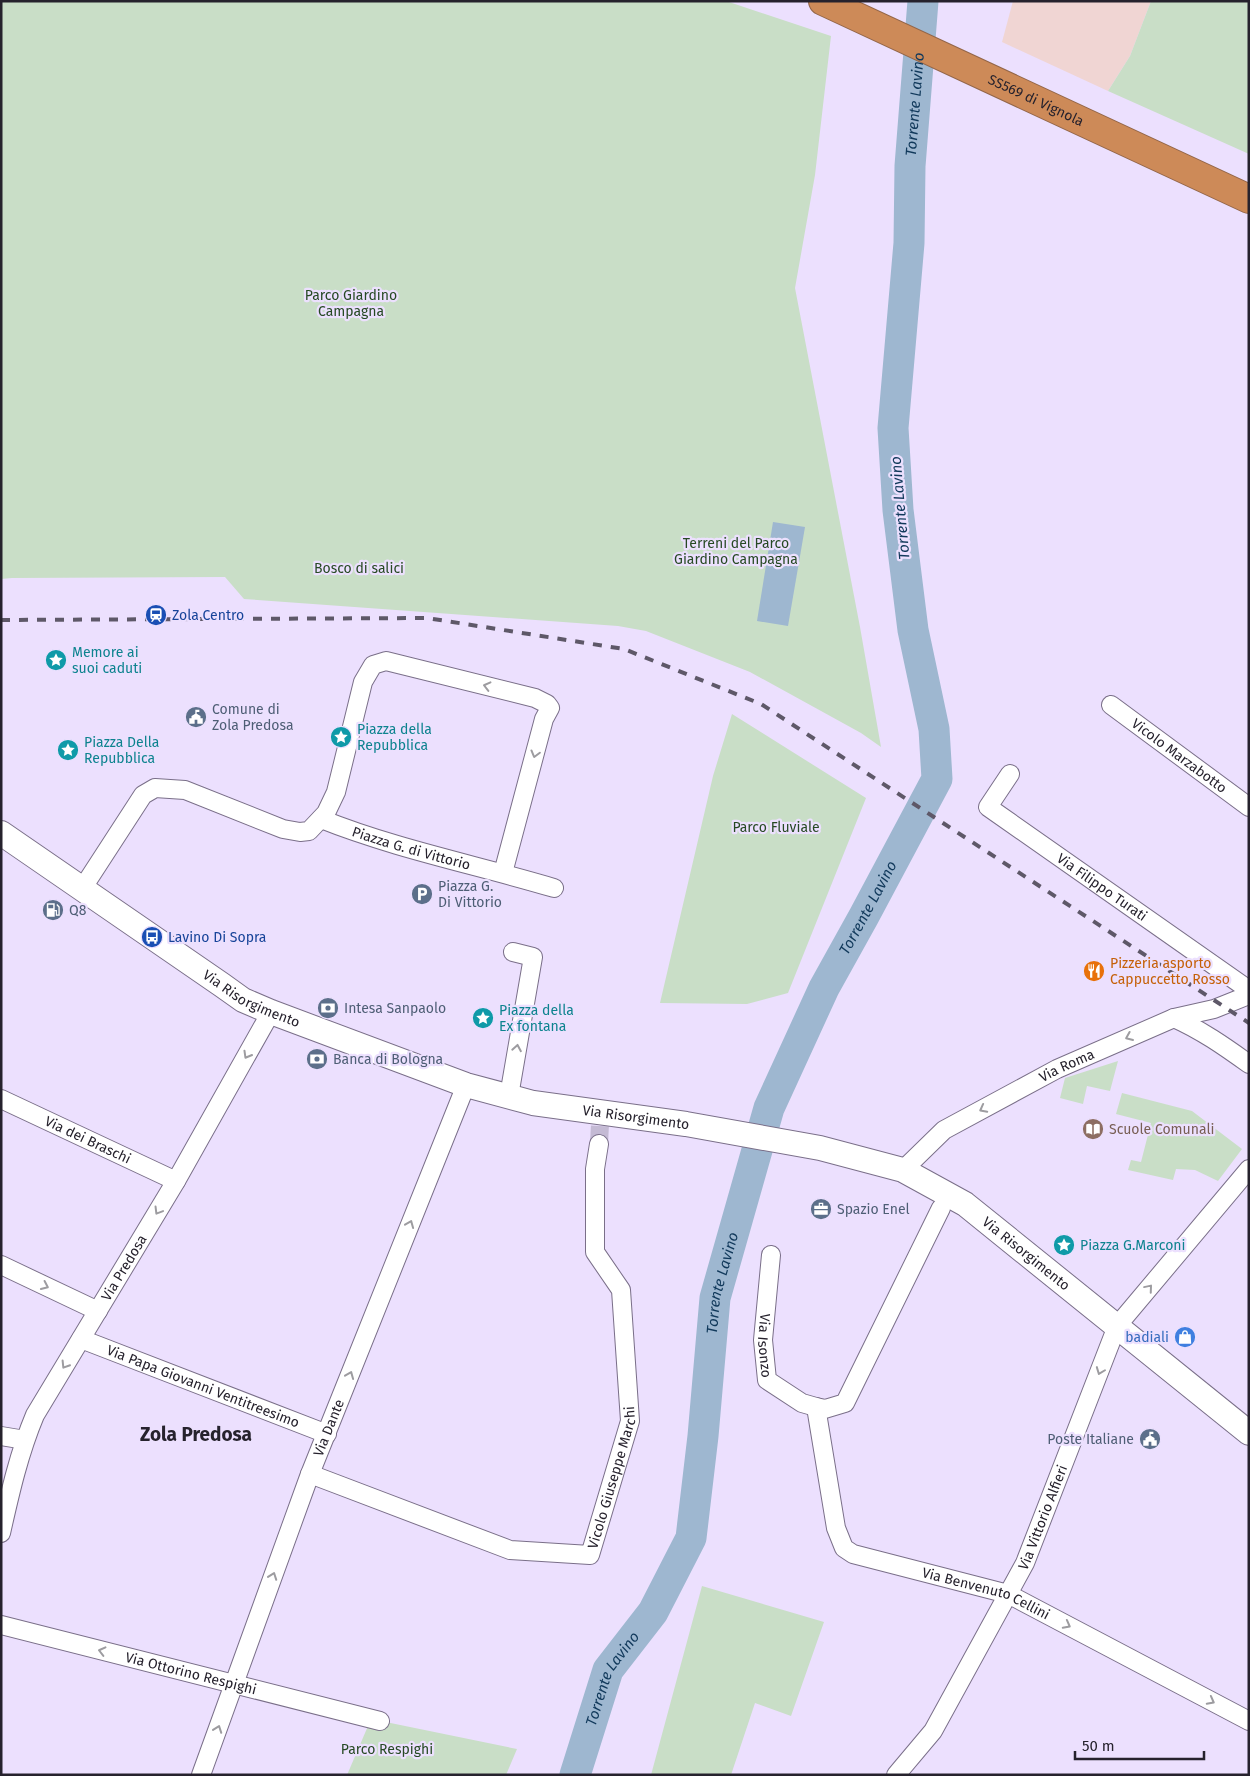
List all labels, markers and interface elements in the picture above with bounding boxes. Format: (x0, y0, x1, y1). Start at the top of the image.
water label: Torrente Lavino (902, 52, 928, 157)
street label: SS569 di Vignola (985, 71, 1086, 130)
park label: Parco Giardino Campagna (305, 287, 397, 320)
water label: Torrente Lavino (887, 455, 913, 561)
park label: Terreni del Parco Giardino Campagna (674, 535, 798, 568)
park label: Bosco di salici (314, 560, 404, 577)
station icon: Zola Centro (144, 603, 168, 627)
place label: Zola Centro (172, 607, 244, 624)
place label: Memore ai suoi caduti (72, 644, 142, 677)
place icon: Memore ai suoi caduti (44, 648, 68, 672)
one-way arrow (484, 682, 492, 692)
place label: Comune di Zola Predosa (212, 701, 294, 734)
public building icon: Comune di Zola Predosa (184, 705, 208, 729)
street label: Vicolo Marzabotto (1128, 715, 1230, 797)
place label: Piazza della Repubblica (357, 721, 432, 754)
place icon: Piazza della Repubblica (329, 725, 353, 749)
place label: Piazza Della Repubblica (84, 734, 159, 767)
place icon: Piazza Della Repubblica (56, 738, 80, 762)
one-way arrow (530, 749, 541, 758)
park label: Parco Fluviale (732, 819, 820, 836)
street label: Piazza G. di Vittorio (350, 823, 472, 874)
street label: Via Filippo Turati (1053, 850, 1150, 925)
water label: Torrente Lavino (835, 858, 901, 958)
place label: Piazza G. Di Vittorio (438, 878, 502, 911)
parking icon: Piazza G. Di Vittorio (410, 882, 434, 906)
fuel station icon: Q8 (41, 898, 65, 922)
place label: Q8 (69, 902, 87, 919)
bus stop icon: Lavino Di Sopra (140, 925, 164, 949)
place label: Lavino Di Sopra (168, 929, 267, 946)
place label: Pizzeria asporto Cappuccetto Rosso (1110, 955, 1230, 988)
restaurant icon: Pizzeria asporto Cappuccetto Rosso (1082, 959, 1106, 983)
street label: Via Risorgimento (200, 966, 302, 1031)
bank icon: Intesa Sanpaolo (316, 996, 340, 1020)
place label: Intesa Sanpaolo (344, 1000, 446, 1017)
place label: Piazza della Ex fontana (499, 1002, 574, 1035)
place icon: Piazza della Ex fontana (471, 1006, 495, 1030)
one-way arrow (1125, 1031, 1134, 1041)
one-way arrow (512, 1044, 522, 1052)
street label: Via Roma (1036, 1046, 1097, 1086)
bank icon: Banca di Bologna (305, 1047, 329, 1071)
one-way arrow (244, 1049, 254, 1058)
place label: Banca di Bologna (333, 1051, 443, 1068)
street label: Via Risorgimento (581, 1102, 690, 1133)
one-way arrow (980, 1103, 989, 1113)
street label: Via dei Braschi (42, 1113, 133, 1168)
library icon: Scuole Comunali (1081, 1117, 1105, 1141)
place label: Scuole Comunali (1109, 1121, 1215, 1138)
office icon: Spazio Enel (809, 1197, 833, 1221)
place label: Spazio Enel (837, 1201, 910, 1218)
one-way arrow (154, 1205, 164, 1214)
street label: Via Risorgimento (979, 1213, 1073, 1294)
one-way arrow (404, 1220, 414, 1229)
water label: Torrente Lavino (703, 1230, 742, 1335)
street label: Via Predosa (98, 1232, 151, 1304)
place icon: Piazza G.Marconi (1052, 1233, 1076, 1257)
place label: Piazza G.Marconi (1080, 1237, 1185, 1254)
one-way arrow (40, 1279, 49, 1290)
one-way arrow (1143, 1285, 1151, 1294)
street label: Via Isonzo (754, 1313, 775, 1379)
shop icon: badiali (1173, 1325, 1197, 1349)
place label: badiali (1125, 1329, 1169, 1346)
street label: Via Papa Giovanni Ventitreesimo (104, 1342, 302, 1432)
one-way arrow (61, 1360, 71, 1369)
one-way arrow (1095, 1366, 1106, 1375)
one-way arrow (344, 1371, 354, 1380)
street label: Via Dante (310, 1397, 348, 1459)
street label: Vicolo Giuseppe Marchi (584, 1405, 640, 1551)
district label: Zola Predosa (140, 1423, 252, 1446)
public building icon: Poste Italiane (1138, 1427, 1162, 1451)
place label: Poste Italiane (1047, 1431, 1134, 1448)
street label: Via Vittorio Alfieri (1015, 1463, 1071, 1573)
street label: Via Benvenuto Cellini (920, 1564, 1053, 1623)
one-way arrow (268, 1572, 278, 1581)
one-way arrow (1062, 1619, 1071, 1629)
water label: Torrente Lavino (582, 1628, 643, 1728)
one-way arrow (99, 1646, 107, 1656)
street label: Via Ottorino Respighi (124, 1649, 258, 1698)
one-way arrow (1205, 1695, 1214, 1705)
one-way arrow (212, 1725, 222, 1734)
scale bar (1075, 1728, 1204, 1760)
text: 50 m (1082, 1737, 1115, 1755)
park label: Parco Respighi (341, 1741, 433, 1758)

